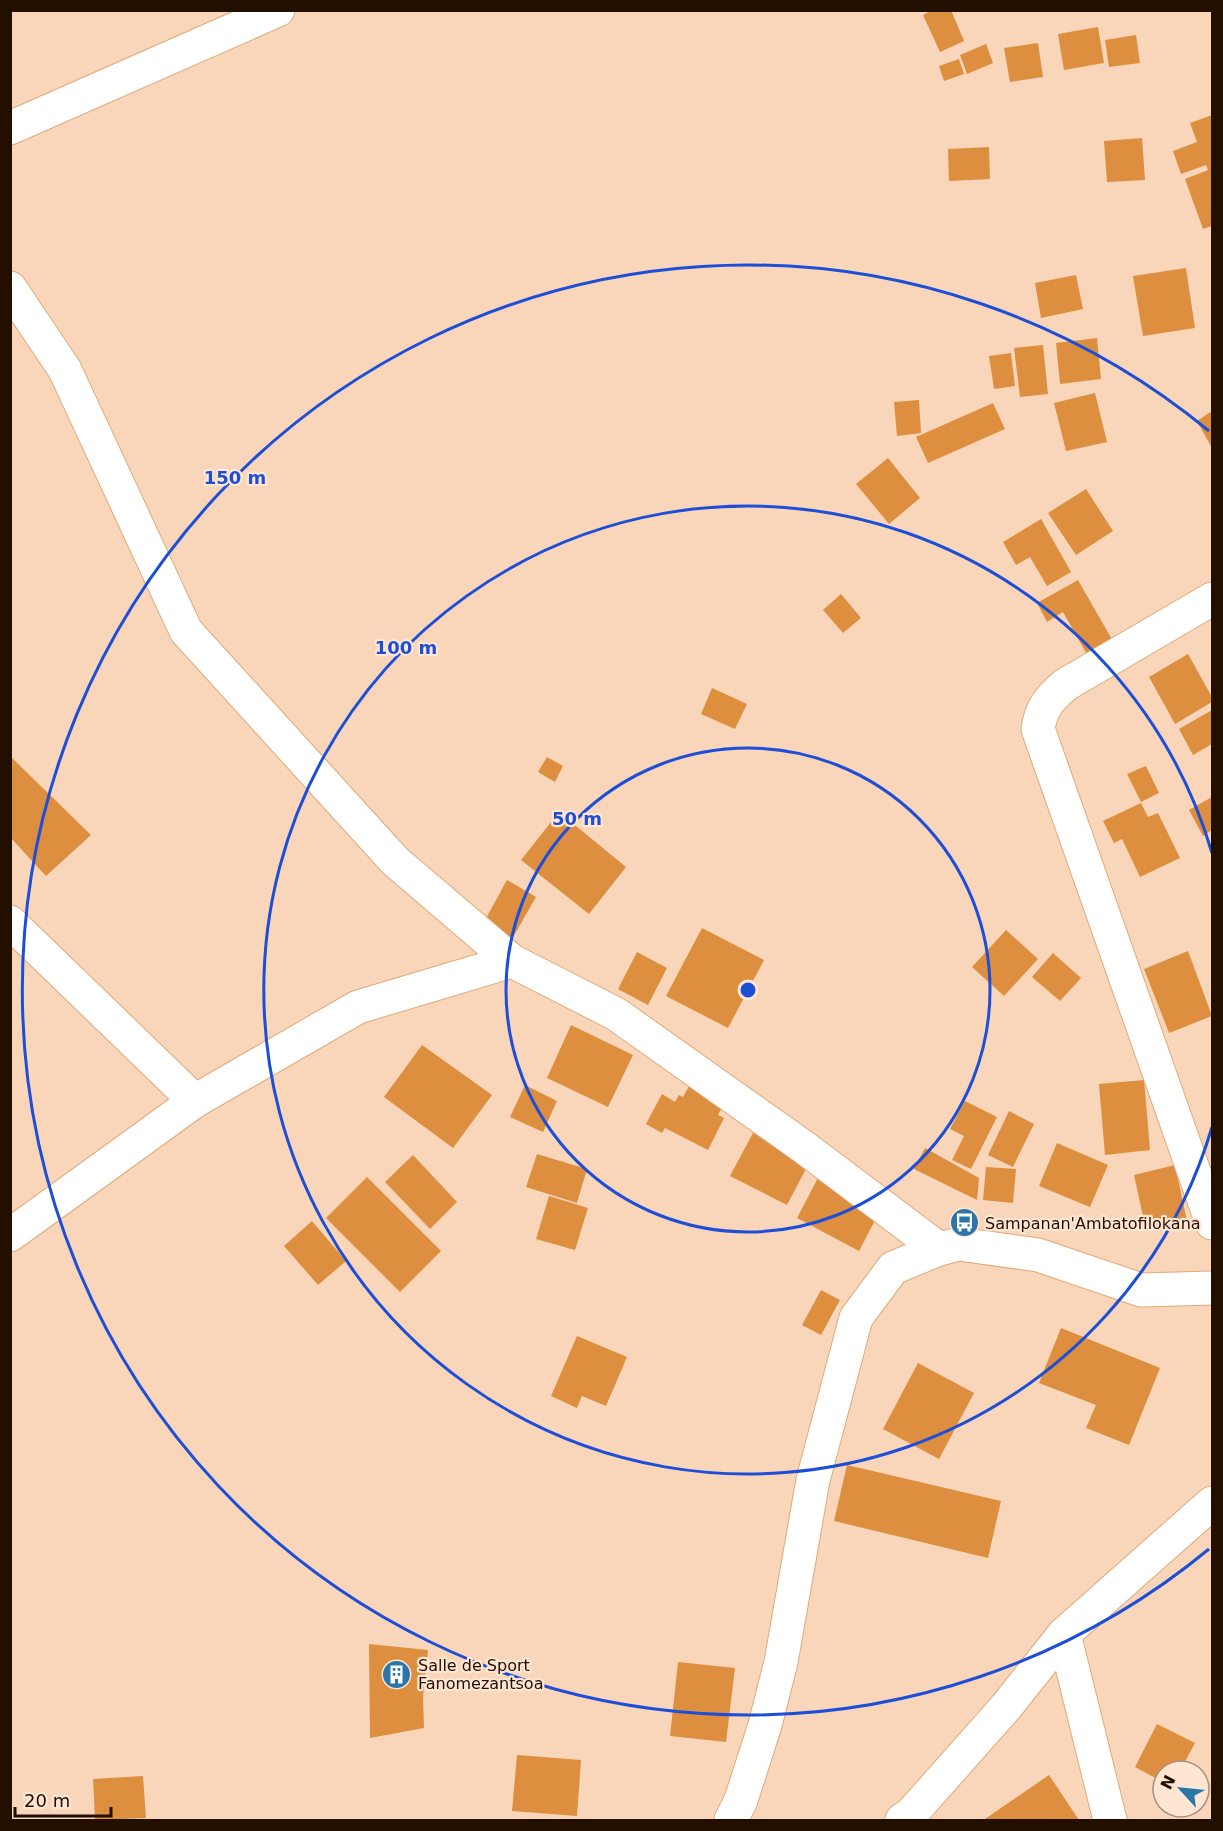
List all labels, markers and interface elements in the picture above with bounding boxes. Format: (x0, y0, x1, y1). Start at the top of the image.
text: 150 m (204, 467, 266, 488)
text: 100 m (375, 637, 437, 658)
text: 50 m (552, 808, 602, 829)
centre of rings (738, 980, 758, 1000)
bus stop icon: Sampanan'Ambatofilokana (948, 1207, 980, 1239)
place label: Sampanan'Ambatofilokana (985, 1214, 1201, 1233)
place label: Salle de Sport Fanomezantsoa (418, 1656, 543, 1693)
building icon: Salle de Sport Fanomezantsoa (381, 1658, 413, 1690)
north arrow (1151, 1759, 1211, 1819)
text: N (1157, 1772, 1180, 1793)
scale bar (15, 1780, 111, 1818)
text: 20 m (24, 1790, 70, 1811)

